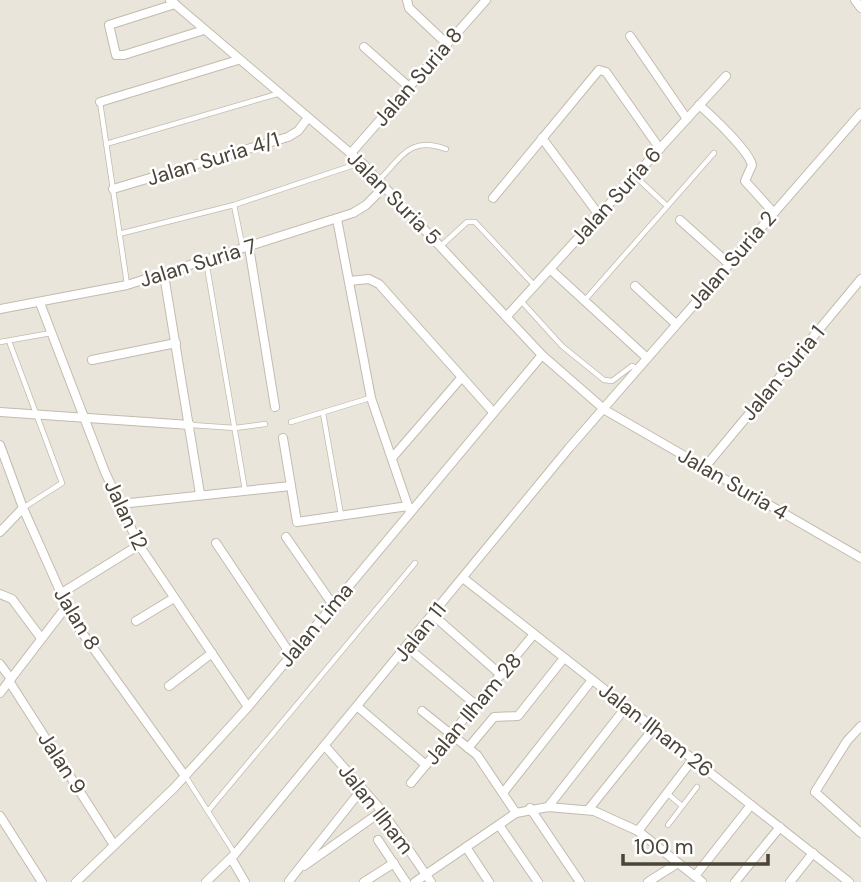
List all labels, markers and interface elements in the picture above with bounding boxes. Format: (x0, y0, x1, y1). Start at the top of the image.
street label: Jalan Suria 8 (367, 22, 469, 132)
street label: Jalan Suria 4/1 (143, 126, 283, 192)
street label: Jalan Suria 6 (564, 141, 668, 251)
street label: Jalan Suria 5 (341, 145, 447, 251)
street label: Jalan Suria 2 (681, 205, 783, 315)
street label: Jalan Suria 7 (136, 232, 260, 294)
street label: Jalan Suria 1 (735, 319, 831, 427)
street label: Jalan Suria 4 (673, 441, 793, 527)
street label: Jalan 12 (98, 475, 154, 555)
street label: Jalan Lima (273, 577, 359, 673)
street label: Jalan 8 (47, 582, 107, 656)
street label: Jalan 11 (387, 596, 453, 668)
street label: Jalan Ilham 28 (418, 647, 528, 771)
street label: Jalan Ilham 26 (593, 676, 719, 784)
street label: Jalan 9 (31, 726, 93, 800)
street label: Jalan Ilham (332, 758, 420, 860)
scale bar (623, 822, 768, 866)
text: 100 m (634, 833, 694, 861)

